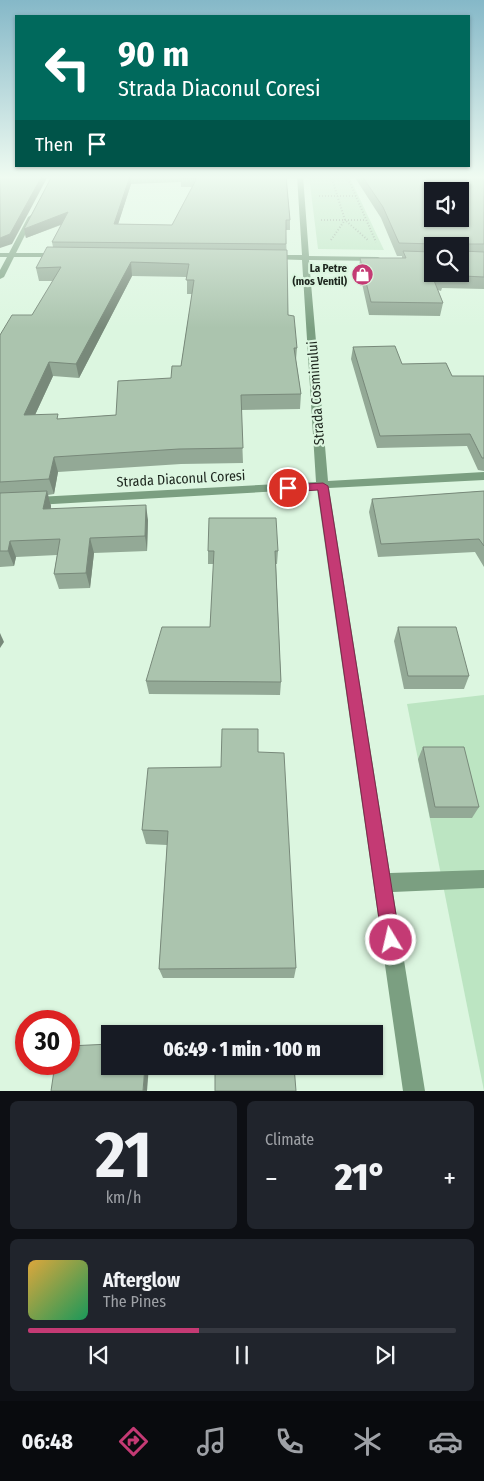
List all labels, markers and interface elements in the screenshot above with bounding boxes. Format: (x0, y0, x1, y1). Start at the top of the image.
text: 90 m (118, 33, 189, 75)
icon: left (35, 35, 100, 100)
text: Strada Diaconul Coresi (118, 75, 321, 102)
icon: arrive (83, 130, 111, 158)
text: Then (35, 133, 73, 156)
map controls (424, 182, 469, 282)
button: sound (424, 182, 469, 227)
button: search (424, 237, 469, 282)
place label: La Petre (mos Ventil) (292, 262, 348, 288)
shop icon: La Petre (mos Ventil) (351, 262, 375, 286)
street label: Strada Cosminului (304, 340, 328, 446)
street label: Strada Diaconul Coresi (116, 467, 246, 491)
pin (267, 467, 309, 509)
icon: arrive (274, 474, 302, 502)
position arrow (364, 913, 416, 965)
speed limit sign: 30 (15, 1010, 80, 1075)
text: 06:49 · 1 min · 100 m (163, 1038, 321, 1061)
text: 21 (95, 1116, 152, 1194)
text: Climate (265, 1130, 314, 1149)
text: 21° (335, 1154, 386, 1200)
text: − (265, 1162, 278, 1195)
text: + (443, 1162, 456, 1195)
text: km/h (106, 1188, 141, 1207)
text: Afterglow (103, 1269, 180, 1292)
text: The Pines (103, 1292, 166, 1311)
icon: previous (85, 1341, 113, 1369)
icon: pause (228, 1341, 256, 1369)
icon: next (371, 1341, 399, 1369)
icon: directions (116, 1424, 151, 1459)
icon: music (194, 1424, 229, 1459)
icon: phone (272, 1424, 307, 1459)
icon: climate (350, 1424, 385, 1459)
icon: car (428, 1424, 463, 1459)
text: 06:48 (21, 1428, 73, 1455)

